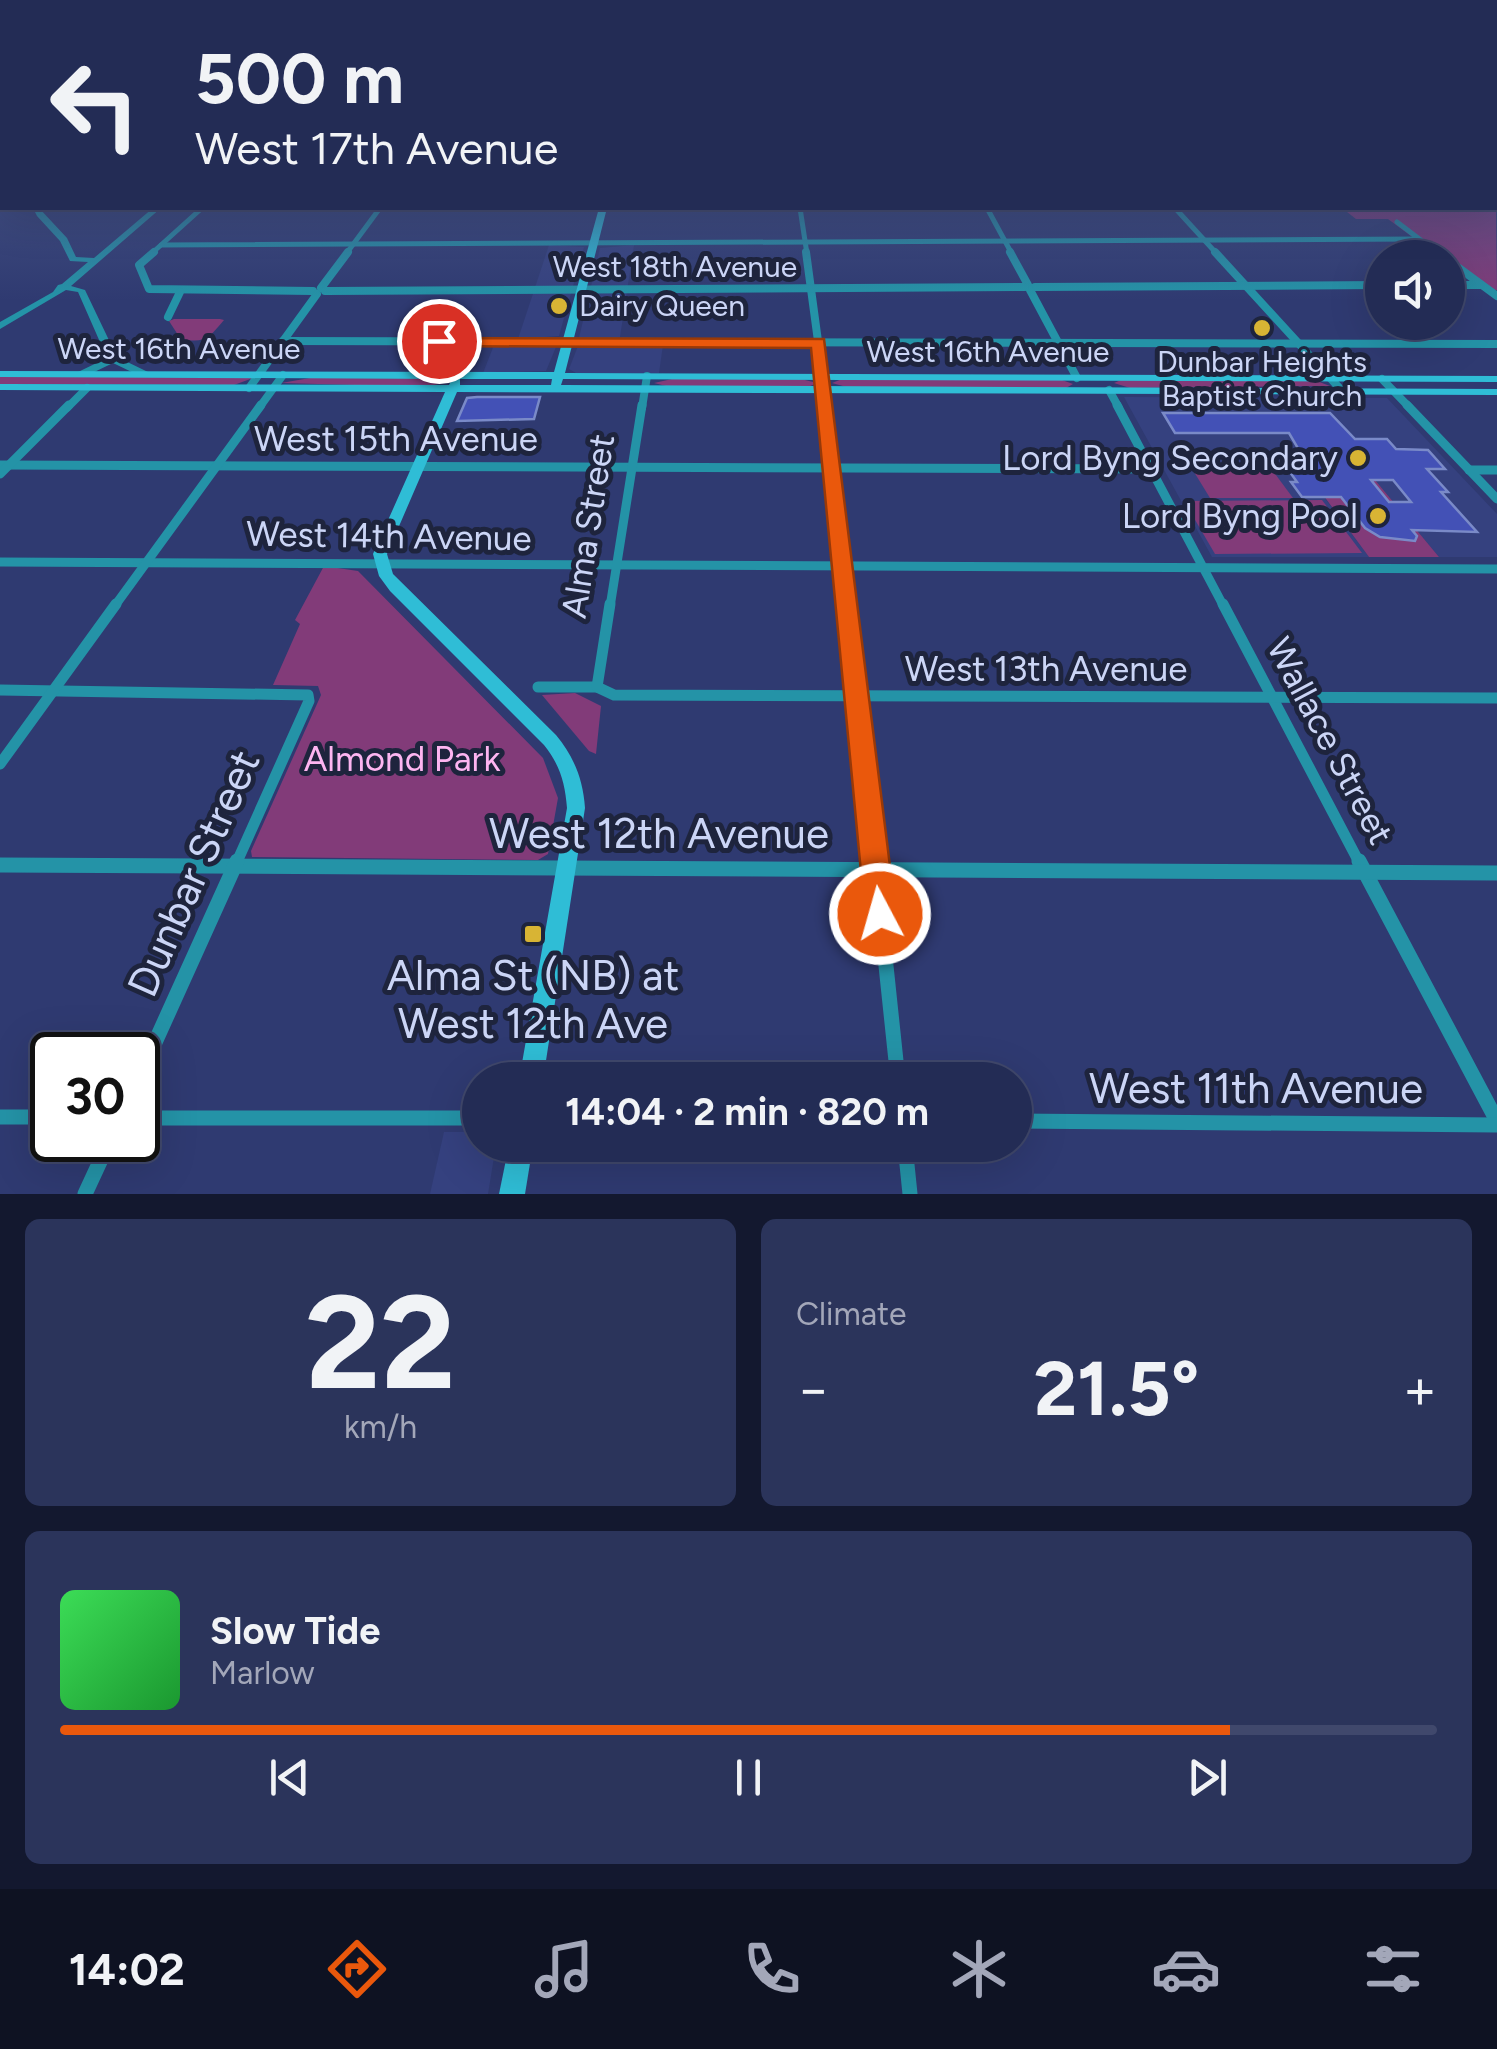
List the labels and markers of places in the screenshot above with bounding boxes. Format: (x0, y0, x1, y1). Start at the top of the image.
place label: Dairy Queen (579, 287, 745, 324)
marker: Dairy Queen (548, 295, 570, 317)
pin (397, 299, 482, 384)
marker: Dunbar Heights Baptist Church (1251, 317, 1273, 339)
place label: Dunbar Heights Baptist Church (1157, 343, 1367, 414)
place label: Lord Byng Secondary (1002, 437, 1339, 479)
marker: Lord Byng Secondary (1347, 447, 1369, 469)
place label: Lord Byng Pool (1122, 495, 1358, 537)
marker: Lord Byng Pool (1367, 505, 1389, 527)
marker: Alma St (NB) at West 12th Ave (522, 923, 544, 945)
place label: Alma St (NB) at West 12th Ave (387, 950, 679, 1049)

